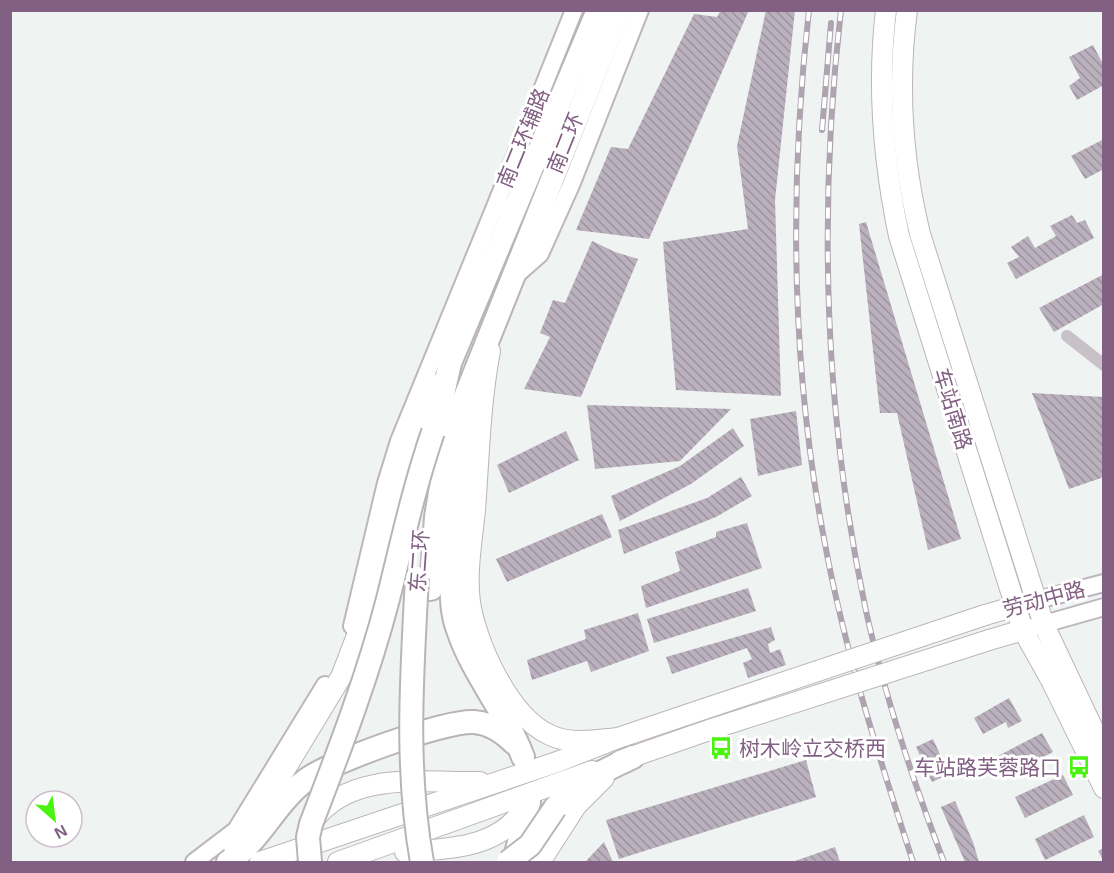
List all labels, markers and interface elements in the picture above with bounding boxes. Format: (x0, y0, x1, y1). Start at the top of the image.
street label: 南二环辅路 (493, 85, 553, 191)
street label: 南二环 (543, 109, 587, 177)
street label: 车站南路 (930, 365, 976, 453)
street label: 东二环 (405, 529, 433, 593)
street label: 劳动中路 (1000, 577, 1088, 621)
bus stop icon: 树木岭立交桥西 (708, 735, 734, 761)
place label: 树木岭立交桥西 (739, 737, 886, 760)
bus stop icon: 车站路芙蓉路口 (1066, 754, 1092, 780)
place label: 车站路芙蓉路口 (914, 756, 1061, 779)
north arrow (24, 789, 84, 849)
text: N (52, 822, 70, 842)

